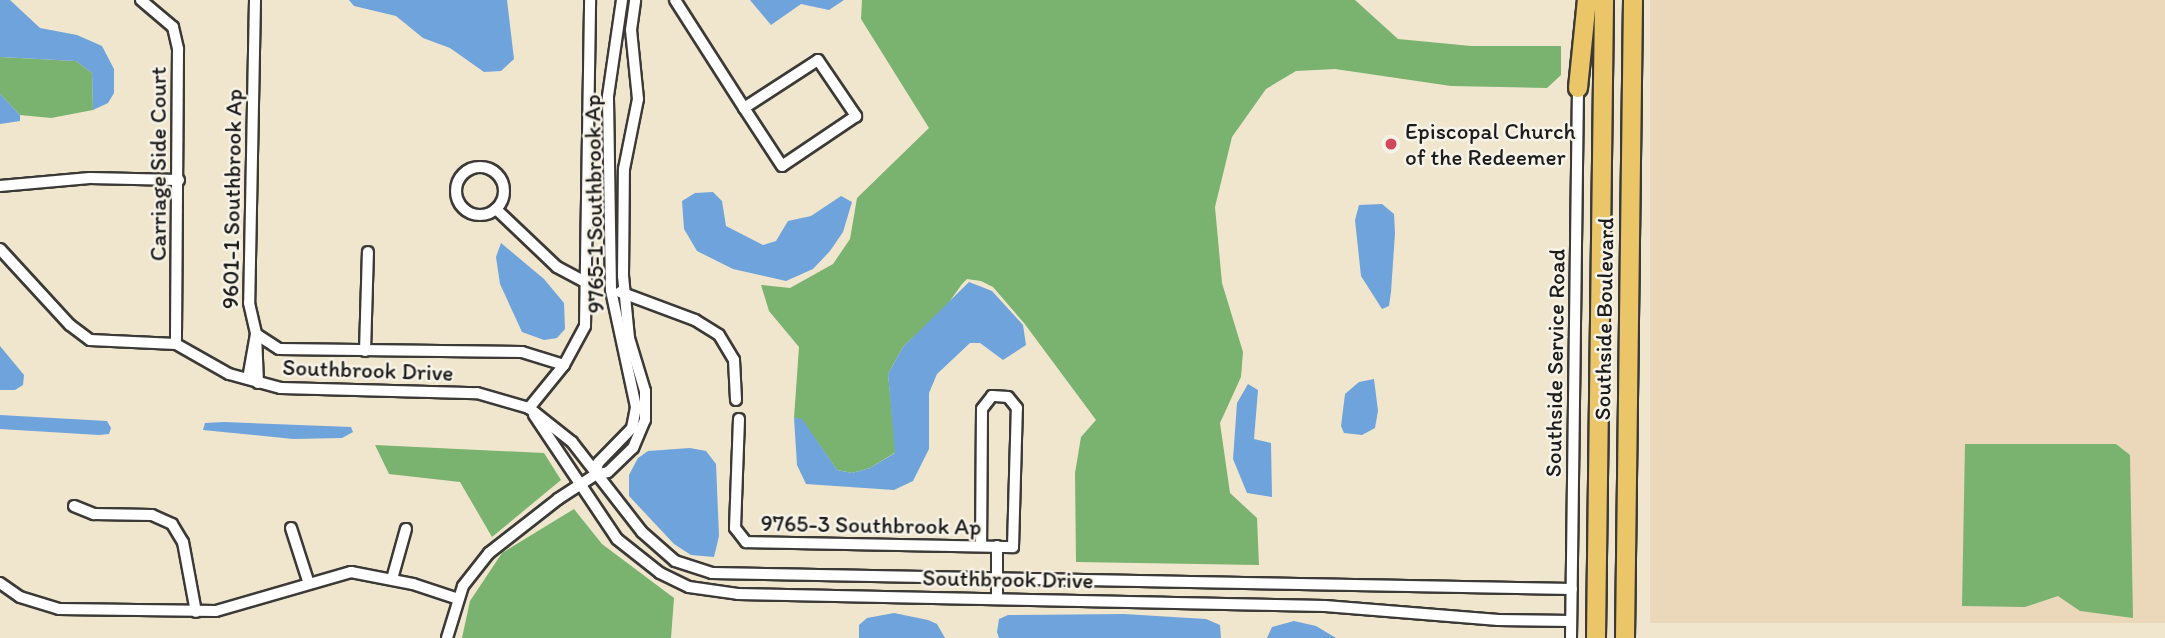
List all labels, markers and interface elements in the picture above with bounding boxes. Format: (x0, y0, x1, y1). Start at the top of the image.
street label: Carriage Side Court (144, 67, 172, 261)
street label: 9601-1 Southbrook Ap (216, 89, 248, 309)
street label: 9765-1 Southbrook Ap (578, 94, 610, 314)
place label: Episcopal Church of the Redeemer (1405, 117, 1576, 171)
marker: Episcopal Church of the Redeemer (1383, 136, 1399, 152)
street label: Southside Boulevard (1588, 217, 1620, 421)
street label: Southside Service Road (1539, 248, 1571, 478)
street label: Southbrook Drive (282, 353, 454, 387)
street label: 9765-3 Southbrook Ap (760, 509, 982, 541)
street label: Southbrook Drive (922, 564, 1094, 594)

